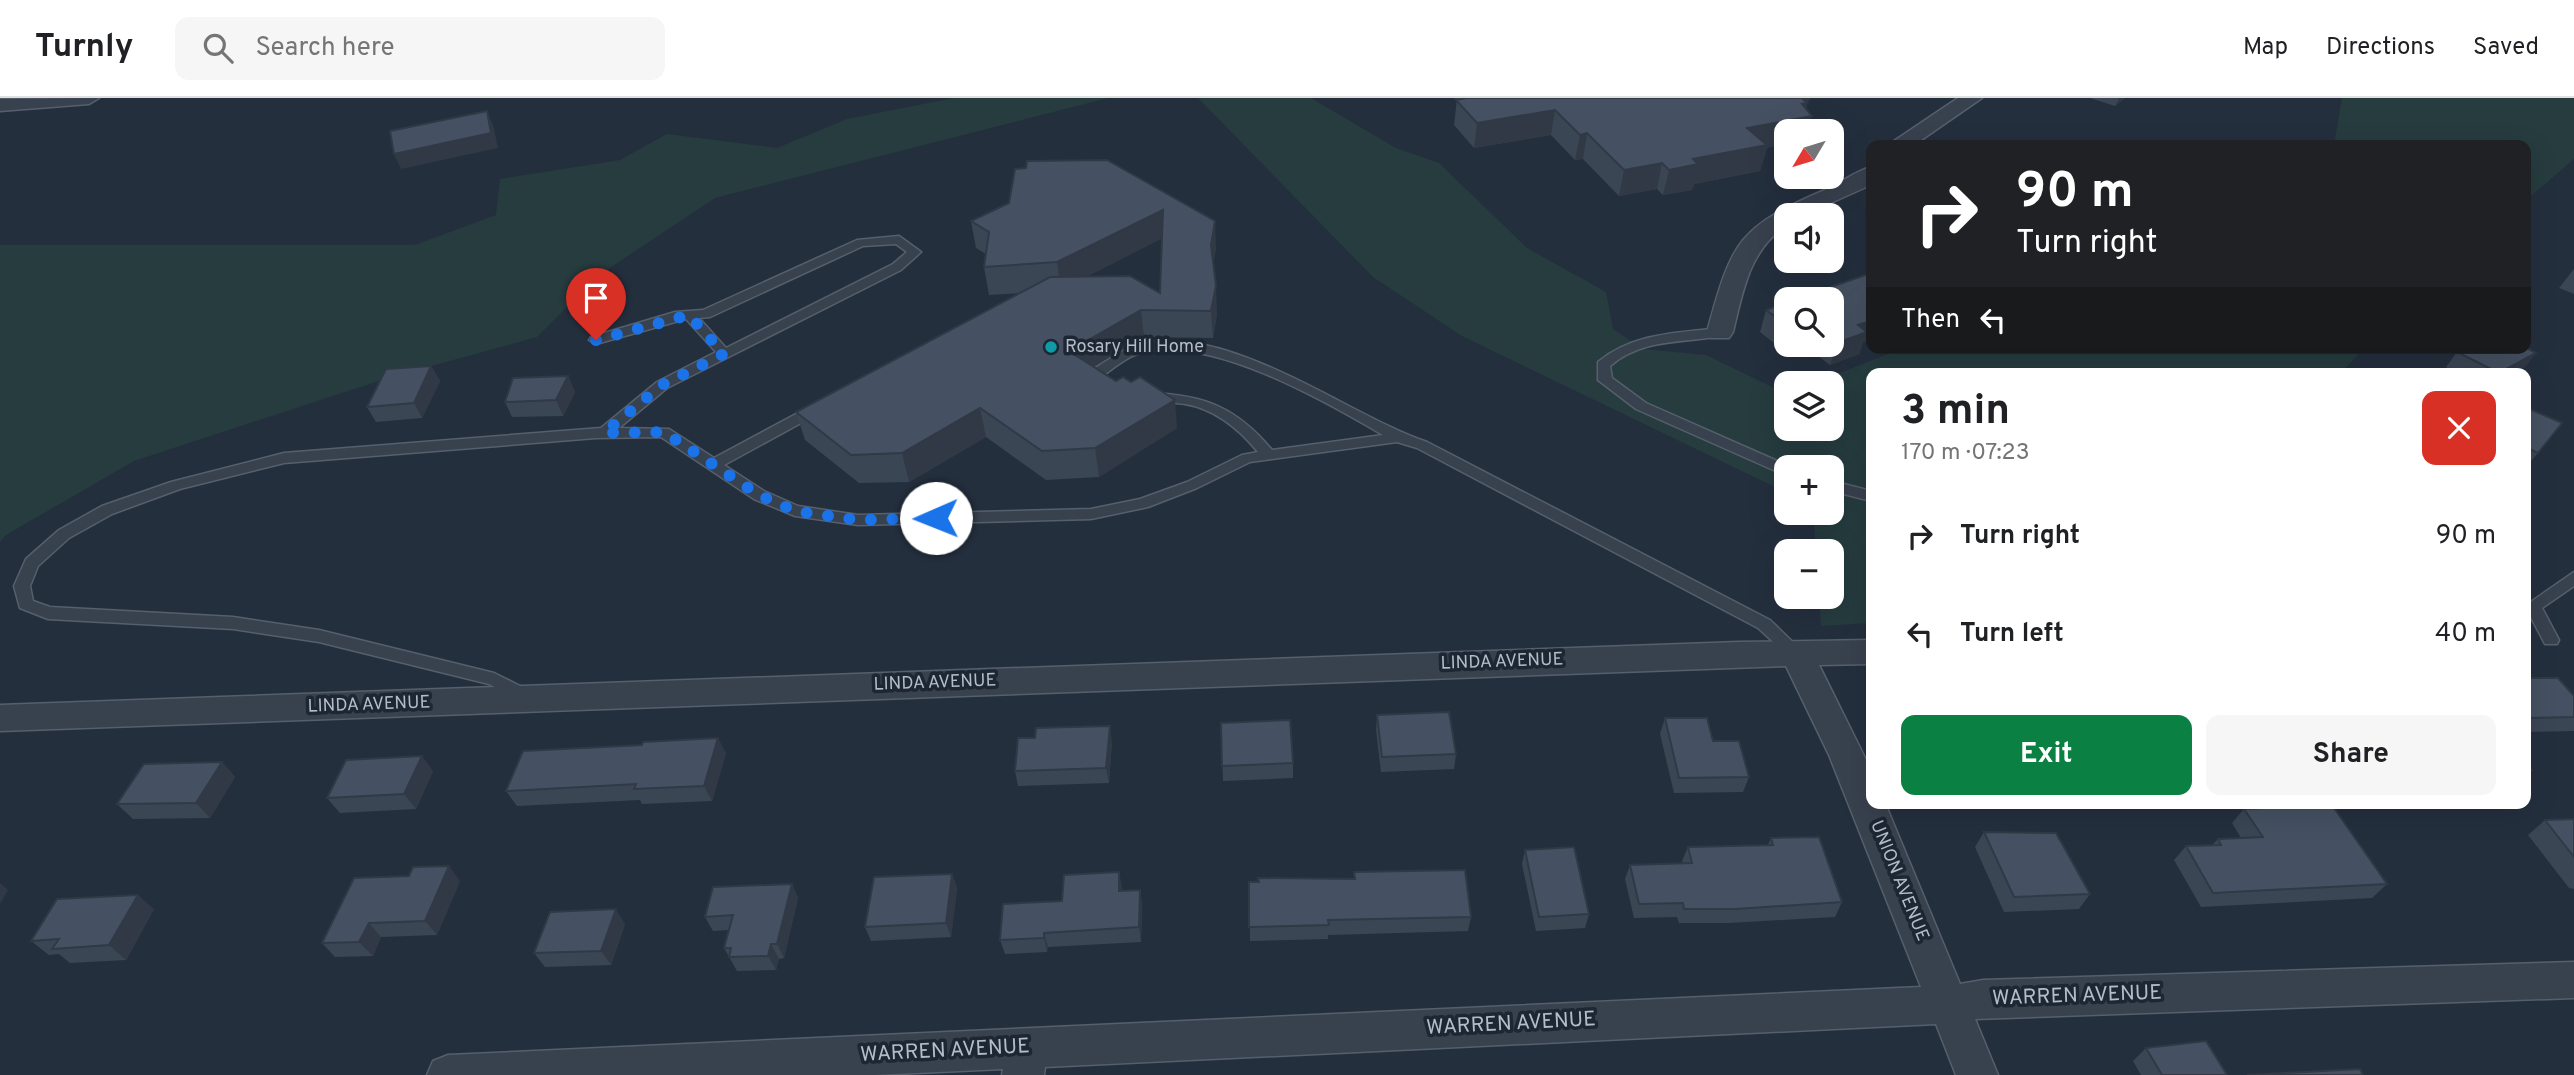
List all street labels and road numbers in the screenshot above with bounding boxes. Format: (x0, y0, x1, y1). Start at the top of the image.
street label: LINDA AVENUE (1440, 648, 1564, 676)
street label: LINDA AVENUE (873, 669, 997, 697)
street label: LINDA AVENUE (307, 691, 431, 719)
street label: UNION AVENUE (1864, 817, 1934, 945)
street label: WARREN AVENUE (1992, 980, 2162, 1012)
street label: WARREN AVENUE (1425, 1006, 1597, 1042)
street label: WARREN AVENUE (859, 1033, 1031, 1069)

